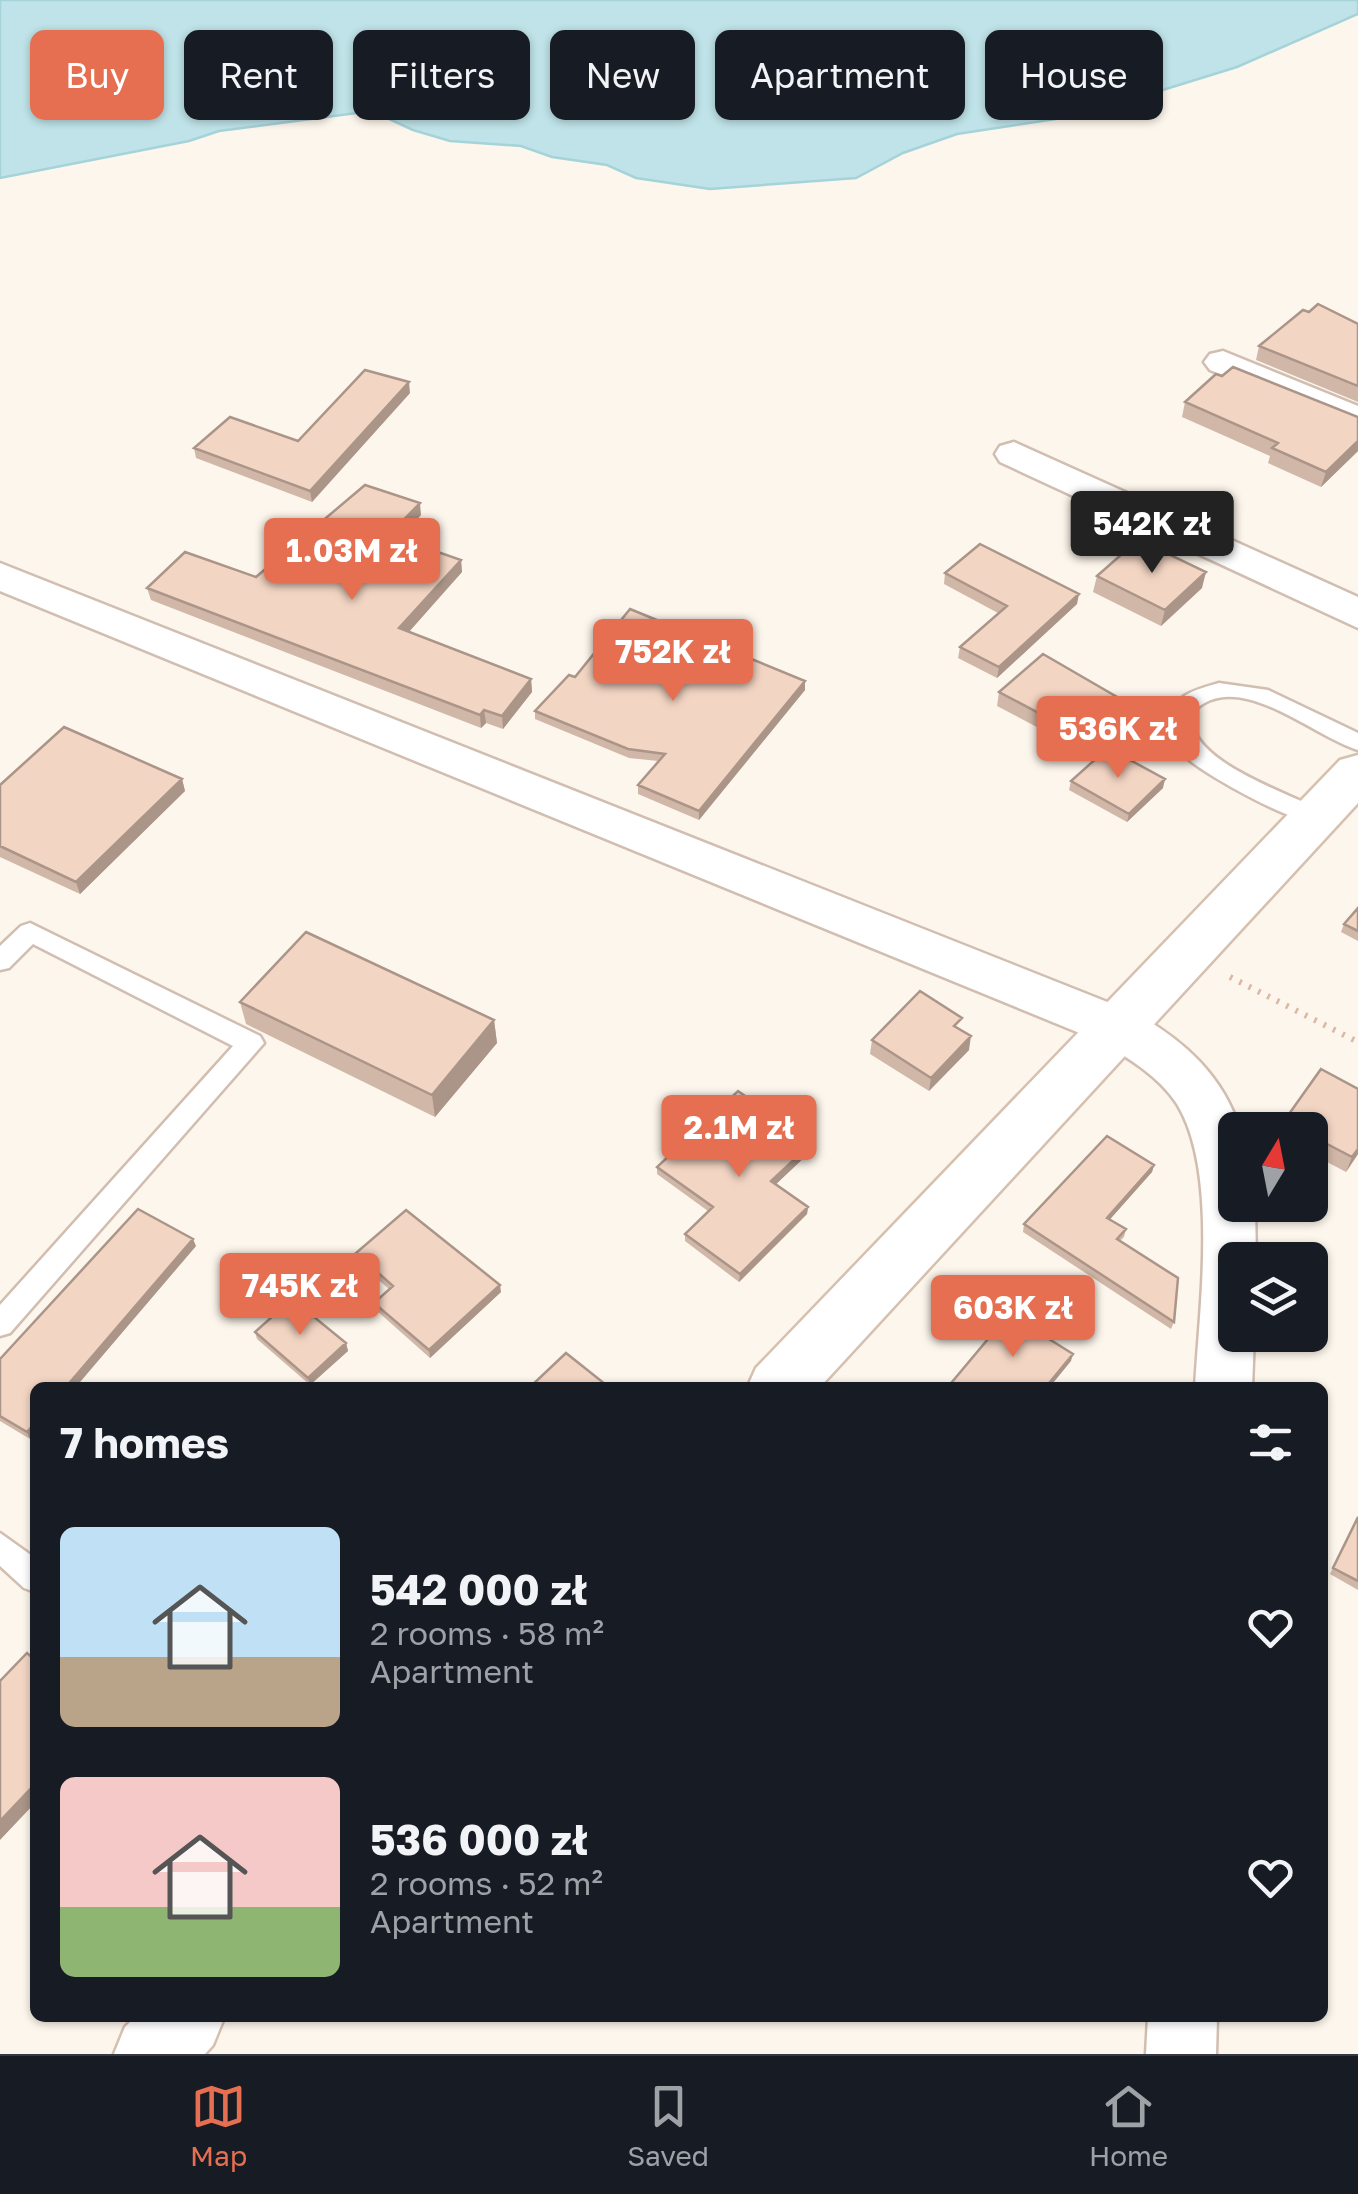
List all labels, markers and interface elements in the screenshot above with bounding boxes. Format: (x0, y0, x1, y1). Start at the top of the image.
chip: Buy (30, 30, 164, 120)
chip: Rent (184, 30, 333, 120)
chip: Filters (353, 30, 530, 120)
chip: New (550, 30, 695, 120)
chip: Apartment (715, 30, 965, 120)
chip: House (985, 30, 1163, 120)
pin: 542K zł (1060, 491, 1244, 576)
text: 542K zł (1093, 504, 1211, 542)
pin: 1.03M zł (249, 518, 455, 603)
text: 1.03M zł (286, 531, 418, 569)
pin: 752K zł (581, 619, 765, 704)
text: 752K zł (615, 632, 731, 670)
pin: 536K zł (1026, 696, 1210, 781)
text: 536K zł (1059, 709, 1177, 747)
pin: 2.1M zł (647, 1095, 831, 1180)
text: 2.1M zł (683, 1108, 795, 1146)
north arrow (1218, 1112, 1328, 1222)
map controls (1218, 1112, 1328, 1352)
button: layers (1218, 1242, 1328, 1352)
pin: 745K zł (208, 1253, 392, 1338)
text: 745K zł (242, 1266, 358, 1304)
pin: 603K zł (921, 1275, 1105, 1360)
text: 603K zł (953, 1288, 1073, 1326)
icon: filters (1243, 1415, 1298, 1470)
text: 7 homes (60, 1417, 229, 1467)
text: 542 000 zł (370, 1564, 588, 1614)
icon: home (140, 1567, 260, 1687)
icon: heart (1243, 1600, 1298, 1655)
text: 2 rooms · 58 m² (370, 1614, 604, 1652)
text: Apartment (370, 1652, 534, 1690)
text: 536 000 zł (370, 1814, 588, 1864)
icon: home (140, 1817, 260, 1937)
icon: heart (1243, 1850, 1298, 1905)
text: 2 rooms · 52 m² (370, 1864, 603, 1902)
text: Apartment (370, 1902, 534, 1940)
tab: Map (190, 2079, 247, 2172)
tab: Saved (627, 2079, 709, 2172)
tab: Home (1089, 2079, 1168, 2172)

